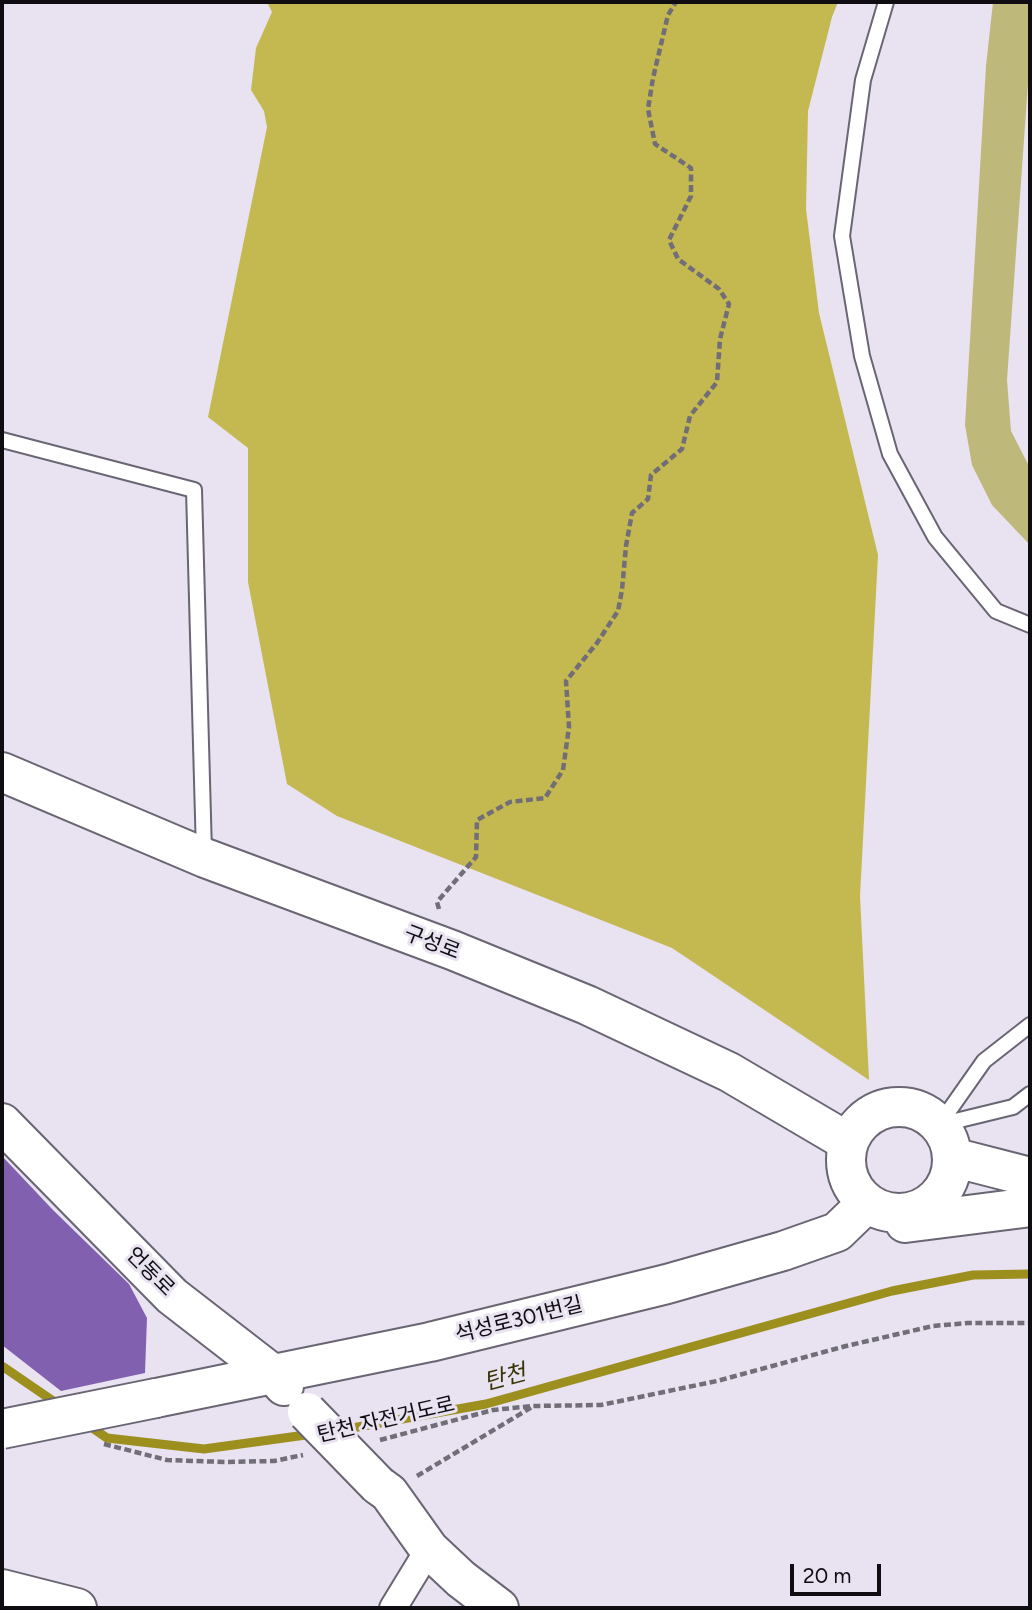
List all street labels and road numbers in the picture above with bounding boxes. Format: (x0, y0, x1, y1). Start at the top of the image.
street label: 구성로 (400, 921, 464, 965)
street label: 언동로 (121, 1243, 179, 1301)
street label: 석성로301번길 (453, 1292, 585, 1348)
street label: 탄천 자전거도로 (315, 1392, 457, 1448)

